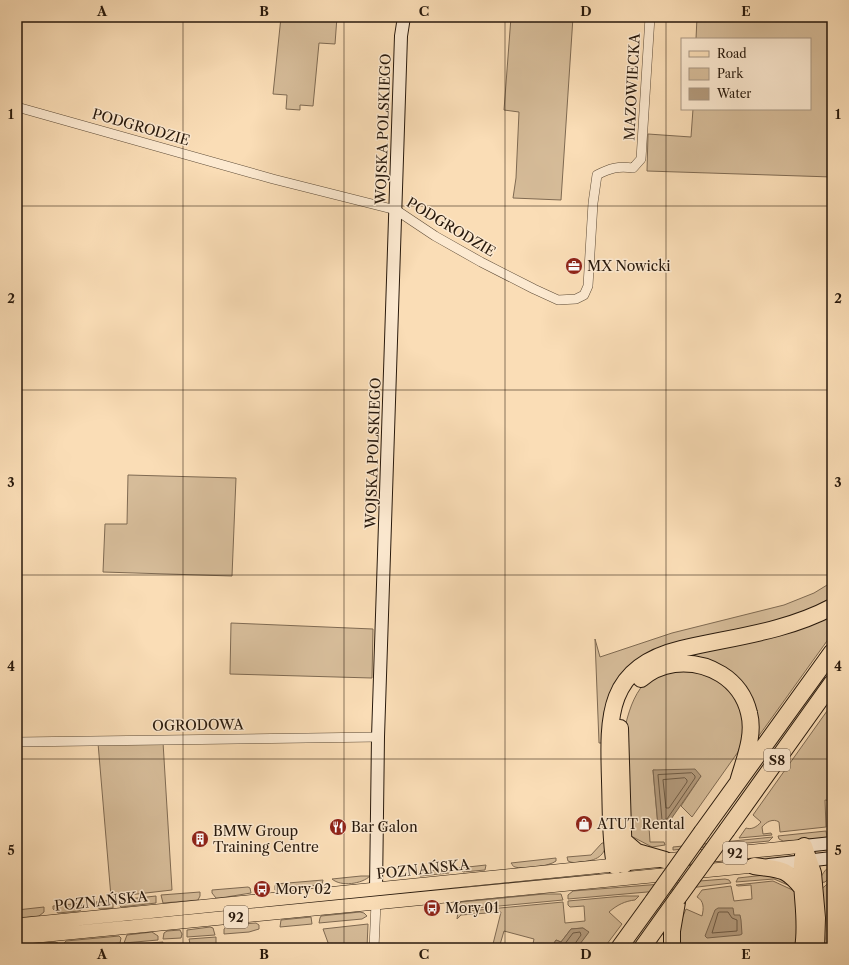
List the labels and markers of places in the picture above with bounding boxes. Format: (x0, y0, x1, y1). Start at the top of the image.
office icon: MX Nowicki (564, 256, 584, 276)
place label: MX Nowicki (587, 257, 671, 275)
shop icon: ATUT Rental (574, 814, 594, 834)
place label: ATUT Rental (596, 815, 685, 833)
restaurant icon: Bar Galon (328, 817, 348, 837)
place label: Bar Galon (351, 818, 418, 836)
place label: BMW Group Training Centre (213, 822, 319, 856)
building icon: BMW Group Training Centre (190, 829, 210, 849)
bus stop icon: Mory 02 (252, 879, 272, 899)
place label: Mory 02 (275, 880, 331, 898)
bus stop icon: Mory 01 (422, 898, 442, 918)
place label: Mory 01 (445, 899, 499, 917)

